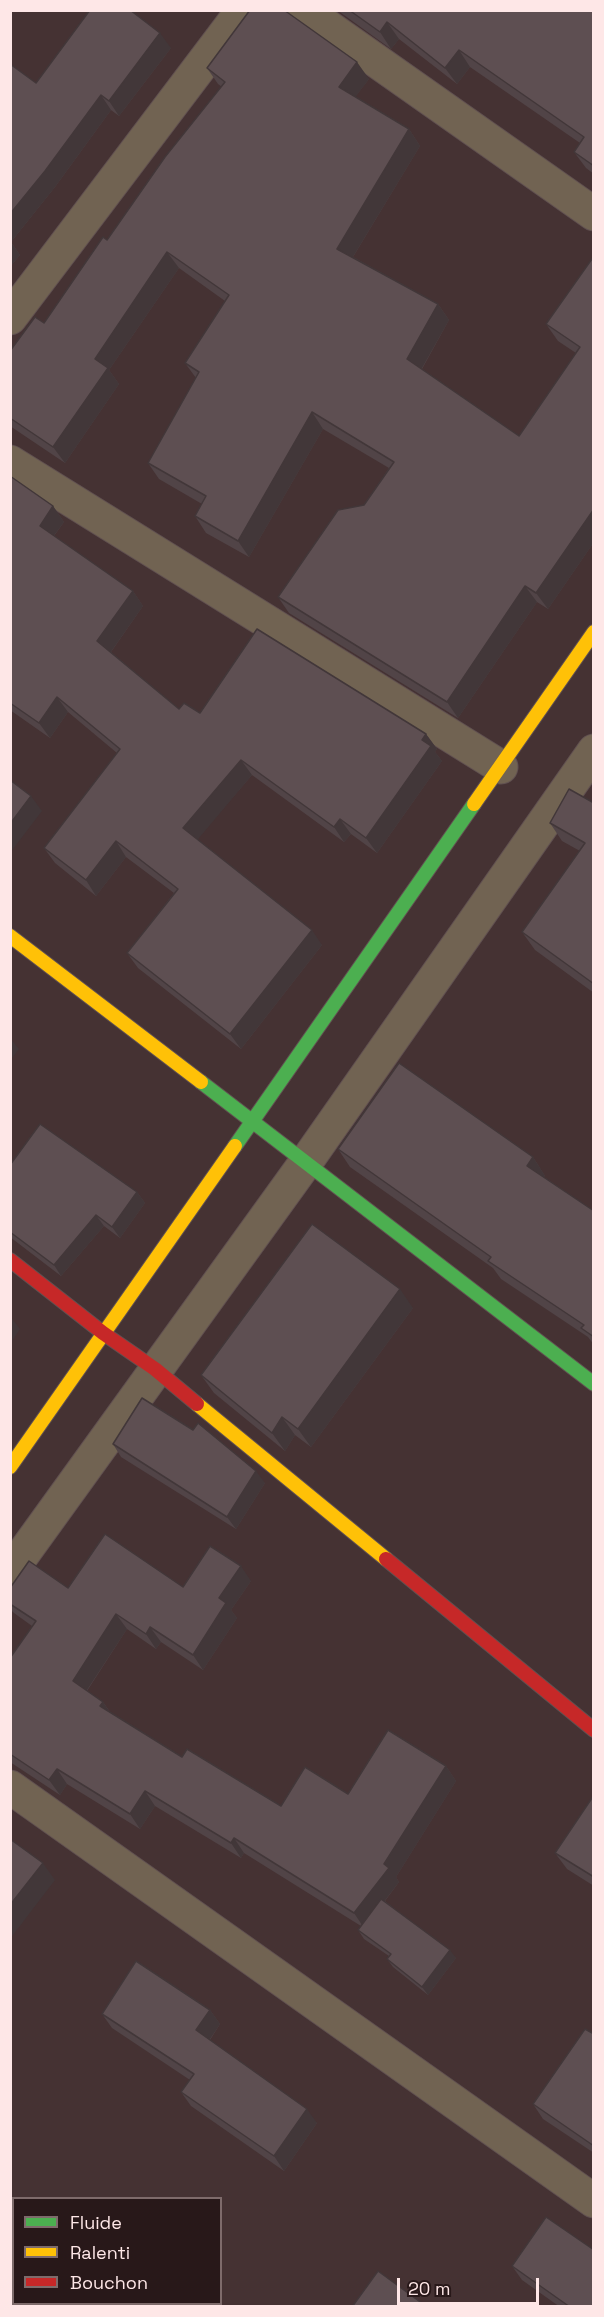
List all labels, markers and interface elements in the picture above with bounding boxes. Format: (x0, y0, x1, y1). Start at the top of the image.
legend (12, 2197, 222, 2305)
text: Fluide (70, 2211, 122, 2234)
text: Ralenti (70, 2241, 130, 2264)
scale bar (400, 2266, 542, 2304)
text: Bouchon (70, 2271, 148, 2294)
text: 20 m (408, 2277, 451, 2300)

